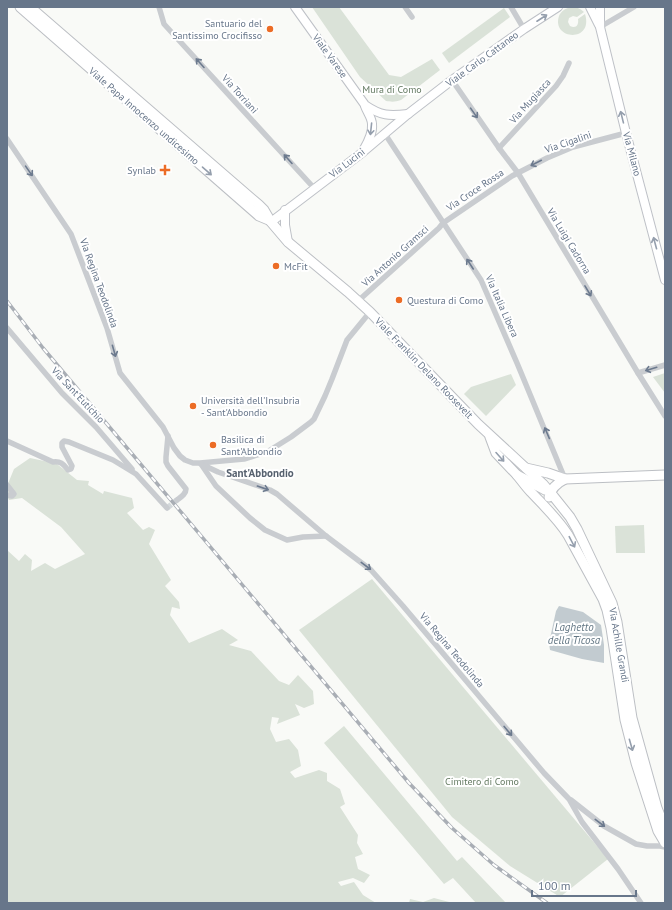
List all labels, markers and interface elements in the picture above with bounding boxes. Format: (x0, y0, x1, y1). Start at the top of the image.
one-way arrow (536, 14, 547, 22)
place label: Santuario del Santissimo Crocifisso (172, 17, 262, 42)
marker: Santuario del Santissimo Crocifisso (265, 24, 275, 34)
street label: Viale Carlo Cattaneo (442, 28, 521, 90)
street label: Viale Varese (309, 30, 350, 81)
one-way arrow (196, 58, 205, 69)
street label: Viale Papa Innocenzo undicesimo (85, 64, 202, 168)
street label: Via Torriani (218, 71, 261, 116)
street label: Via Mugiasca (506, 76, 554, 127)
park label: Mura di Como (362, 83, 422, 96)
one-way arrow (470, 107, 478, 118)
one-way arrow (618, 111, 626, 124)
one-way arrow (367, 122, 375, 135)
street label: Via Cigalini (542, 128, 593, 156)
street label: Via Milano (620, 129, 644, 178)
street label: Via Lucini (326, 145, 368, 181)
one-way arrow (284, 155, 293, 165)
one-way arrow (531, 160, 543, 168)
place label: Synlab (127, 164, 156, 177)
marker: Synlab (159, 164, 171, 176)
one-way arrow (25, 165, 33, 176)
one-way arrow (202, 166, 212, 176)
street label: Via Croce Rossa (443, 166, 506, 215)
street label: Via Luigi Cadorna (544, 205, 594, 276)
street label: Via Antonio Gramsci (358, 222, 431, 290)
street label: Via Regina Teodolinda (76, 236, 121, 329)
one-way arrow (651, 236, 658, 249)
one-way arrow (466, 258, 474, 270)
place label: McFit (284, 260, 308, 273)
marker: McFit (271, 261, 281, 271)
street label: Via Italia Libera (482, 272, 522, 339)
one-way arrow (585, 285, 593, 297)
place label: Questura di Como (407, 294, 483, 307)
marker: Questura di Como (394, 295, 404, 305)
street label: Viale Franklin Delano Roosevelt (371, 314, 476, 422)
one-way arrow (111, 344, 118, 357)
street label: Via Sant'Eutichio (48, 363, 107, 426)
one-way arrow (645, 366, 658, 373)
place label: Università dell'Insubria - Sant'Abbondio (201, 394, 300, 419)
marker: Università dell'Insubria - Sant'Abbondio (188, 401, 198, 411)
one-way arrow (542, 428, 550, 440)
place label: Basilica di Sant'Abbondio (221, 433, 282, 458)
marker: Basilica di Sant'Abbondio (208, 440, 218, 450)
one-way arrow (496, 452, 505, 462)
district label: Sant'Abbondio (226, 466, 294, 480)
one-way arrow (256, 484, 268, 492)
one-way arrow (569, 536, 576, 548)
one-way arrow (360, 562, 371, 570)
street label: Via Achille Grandi (606, 606, 632, 683)
street label: Via Regina Teodolinda (416, 609, 487, 690)
water label: Laghetto della Ticosa (548, 620, 601, 647)
one-way arrow (504, 725, 513, 736)
one-way arrow (628, 738, 635, 751)
park label: Cimitero di Como (445, 775, 519, 788)
one-way arrow (595, 819, 606, 827)
scale bar (532, 872, 636, 898)
text: 100 m (538, 878, 571, 893)

